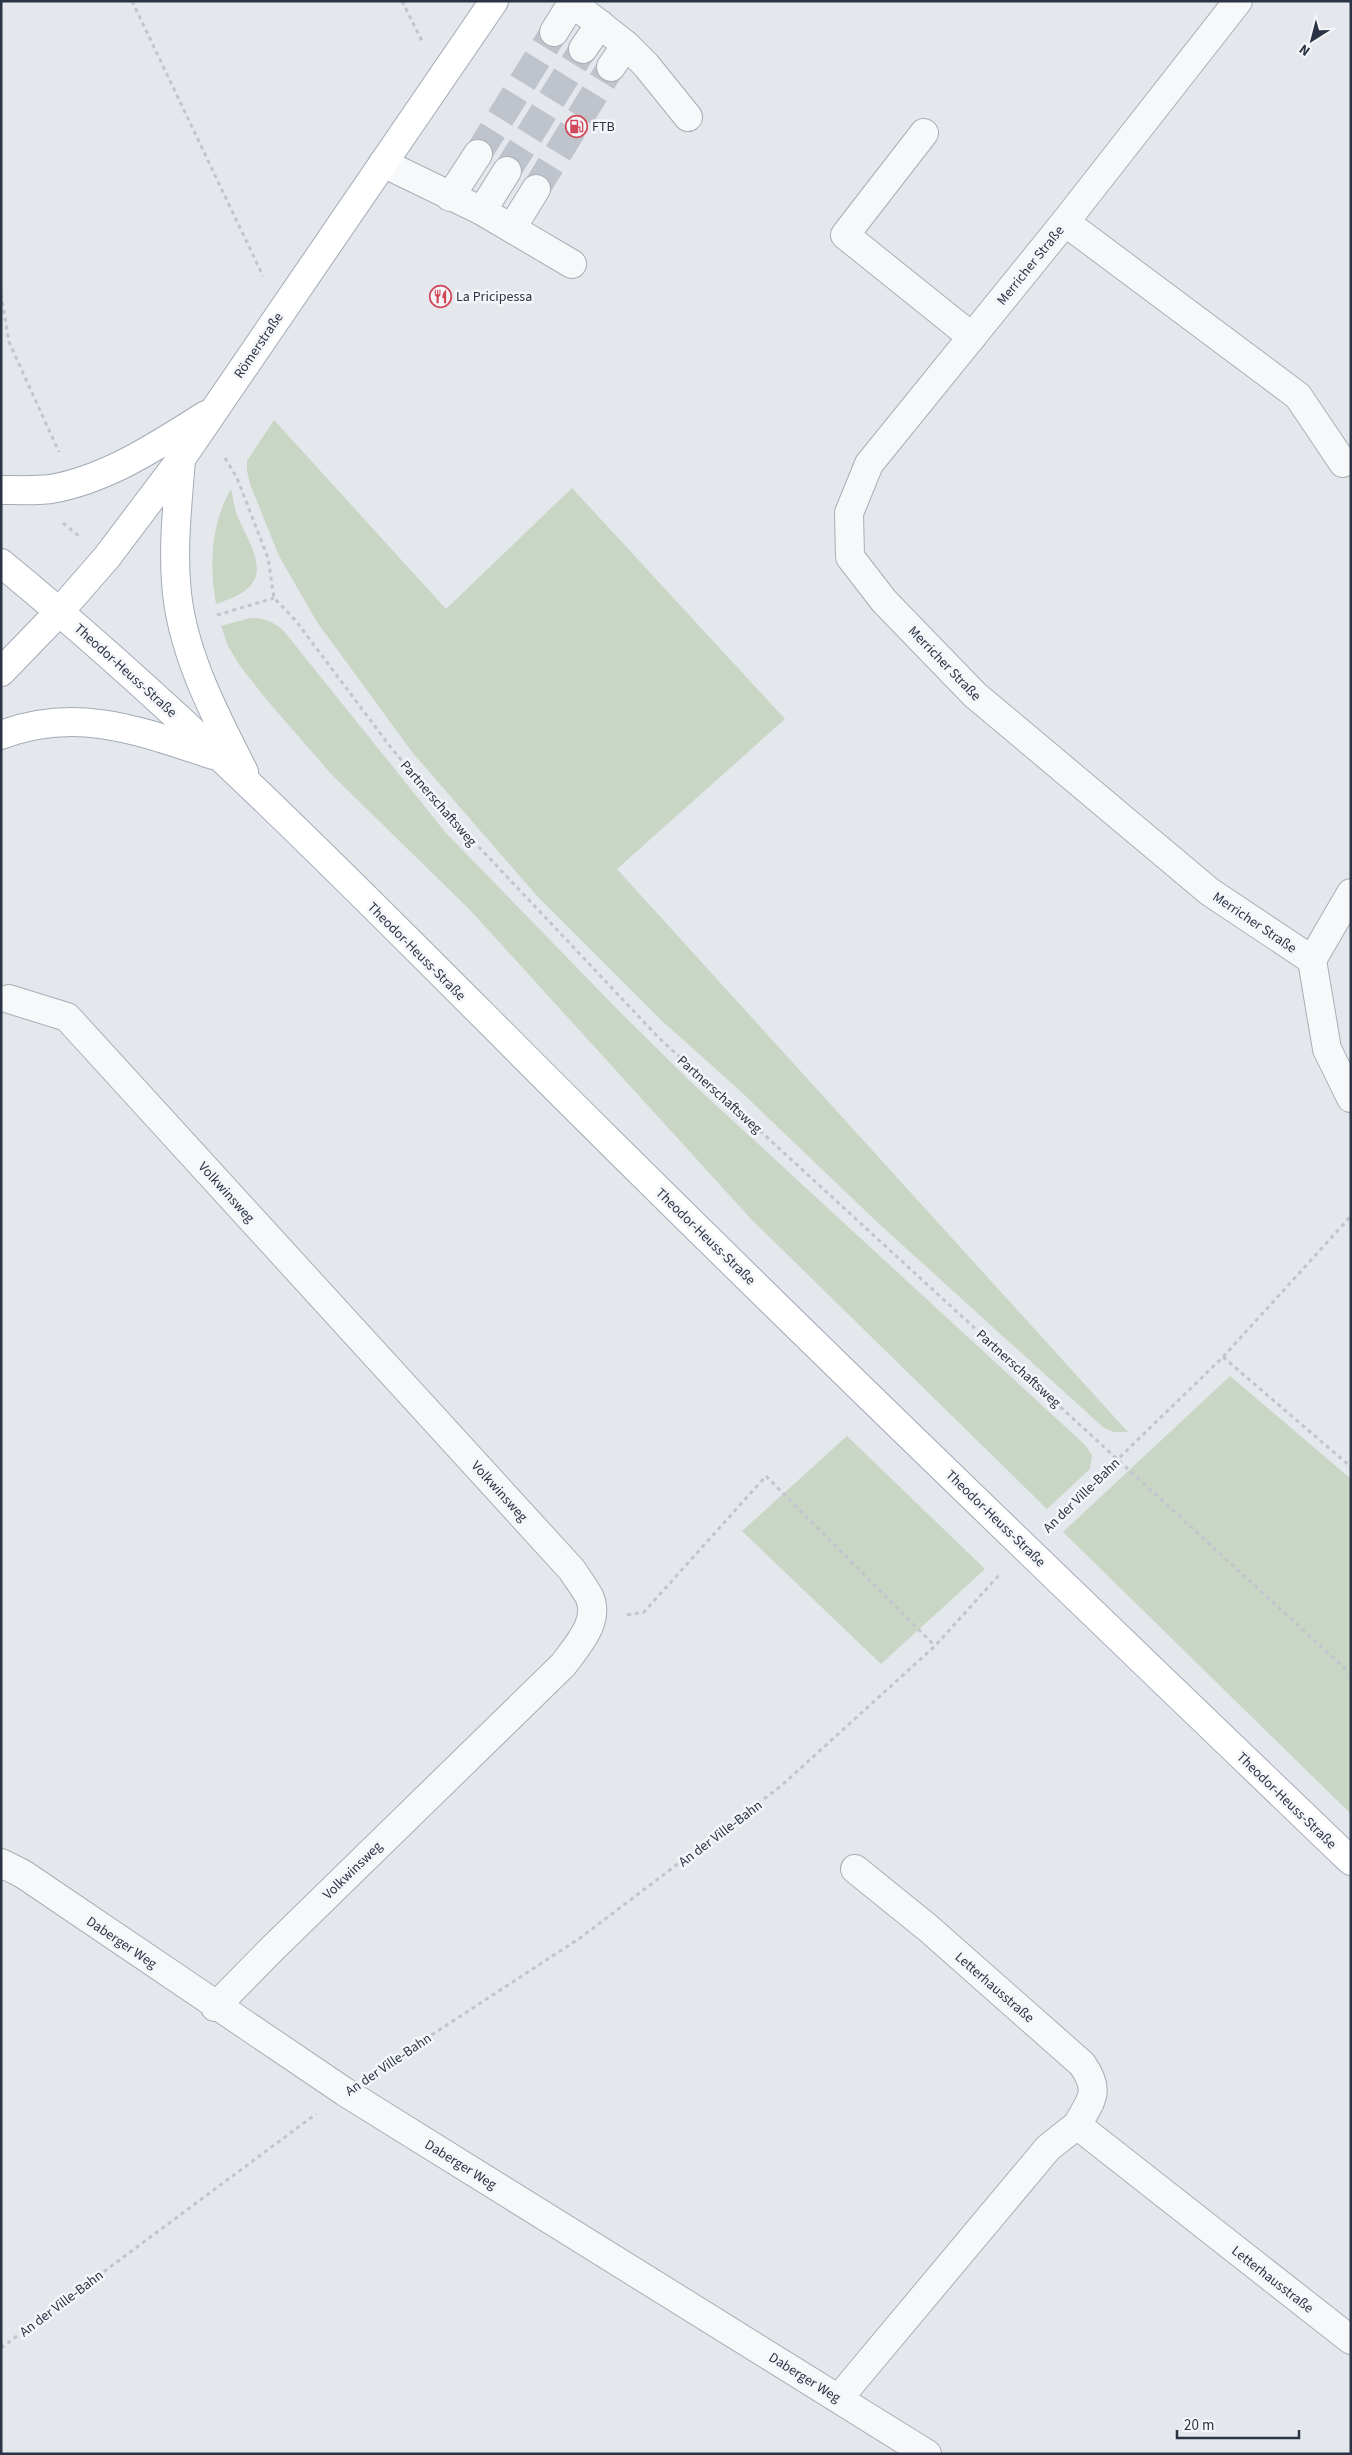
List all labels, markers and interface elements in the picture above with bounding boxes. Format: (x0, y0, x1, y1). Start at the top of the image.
north arrow (1287, 15, 1337, 65)
text: N (1295, 39, 1315, 61)
fuel station icon: FTB (564, 114, 588, 138)
place label: FTB (592, 117, 615, 137)
street label: Merricher Straße (992, 221, 1069, 310)
restaurant icon: La Pricipessa (428, 284, 452, 308)
place label: La Pricipessa (456, 287, 532, 307)
street label: Römerstraße (229, 309, 288, 383)
street label: Theodor-Heuss-Straße (70, 619, 181, 722)
street label: Merricher Straße (903, 622, 985, 706)
street label: Partnerschaftsweg (395, 756, 481, 851)
street label: Merricher Straße (1208, 887, 1300, 958)
street label: Theodor-Heuss-Straße (363, 898, 470, 1005)
street label: Partnerschaftsweg (672, 1051, 766, 1138)
street label: Volkwinsweg (193, 1158, 259, 1228)
street label: Theodor-Heuss-Straße (651, 1184, 760, 1290)
street label: Partnerschaftsweg (971, 1325, 1065, 1412)
street label: An der Ville-Bahn (1039, 1454, 1125, 1538)
street label: Volkwinsweg (466, 1457, 532, 1527)
street label: Theodor-Heuss-Straße (941, 1466, 1050, 1572)
street label: Theodor-Heuss-Straße (1232, 1748, 1341, 1854)
street label: An der Ville-Bahn (675, 1796, 767, 1872)
street label: Volkwinsweg (318, 1837, 387, 1904)
street label: Daberger Weg (82, 1912, 161, 1974)
street label: Letterhausstraße (950, 1948, 1038, 2028)
street label: An der Ville-Bahn (341, 2029, 436, 2101)
street label: Daberger Weg (421, 2135, 500, 2195)
street label: Letterhausstraße (1227, 2241, 1318, 2318)
street label: An der Ville-Bahn (16, 2266, 108, 2342)
street label: Daberger Weg (765, 2348, 844, 2408)
scale bar (1177, 2408, 1300, 2440)
text: 20 m (1184, 2415, 1214, 2436)

